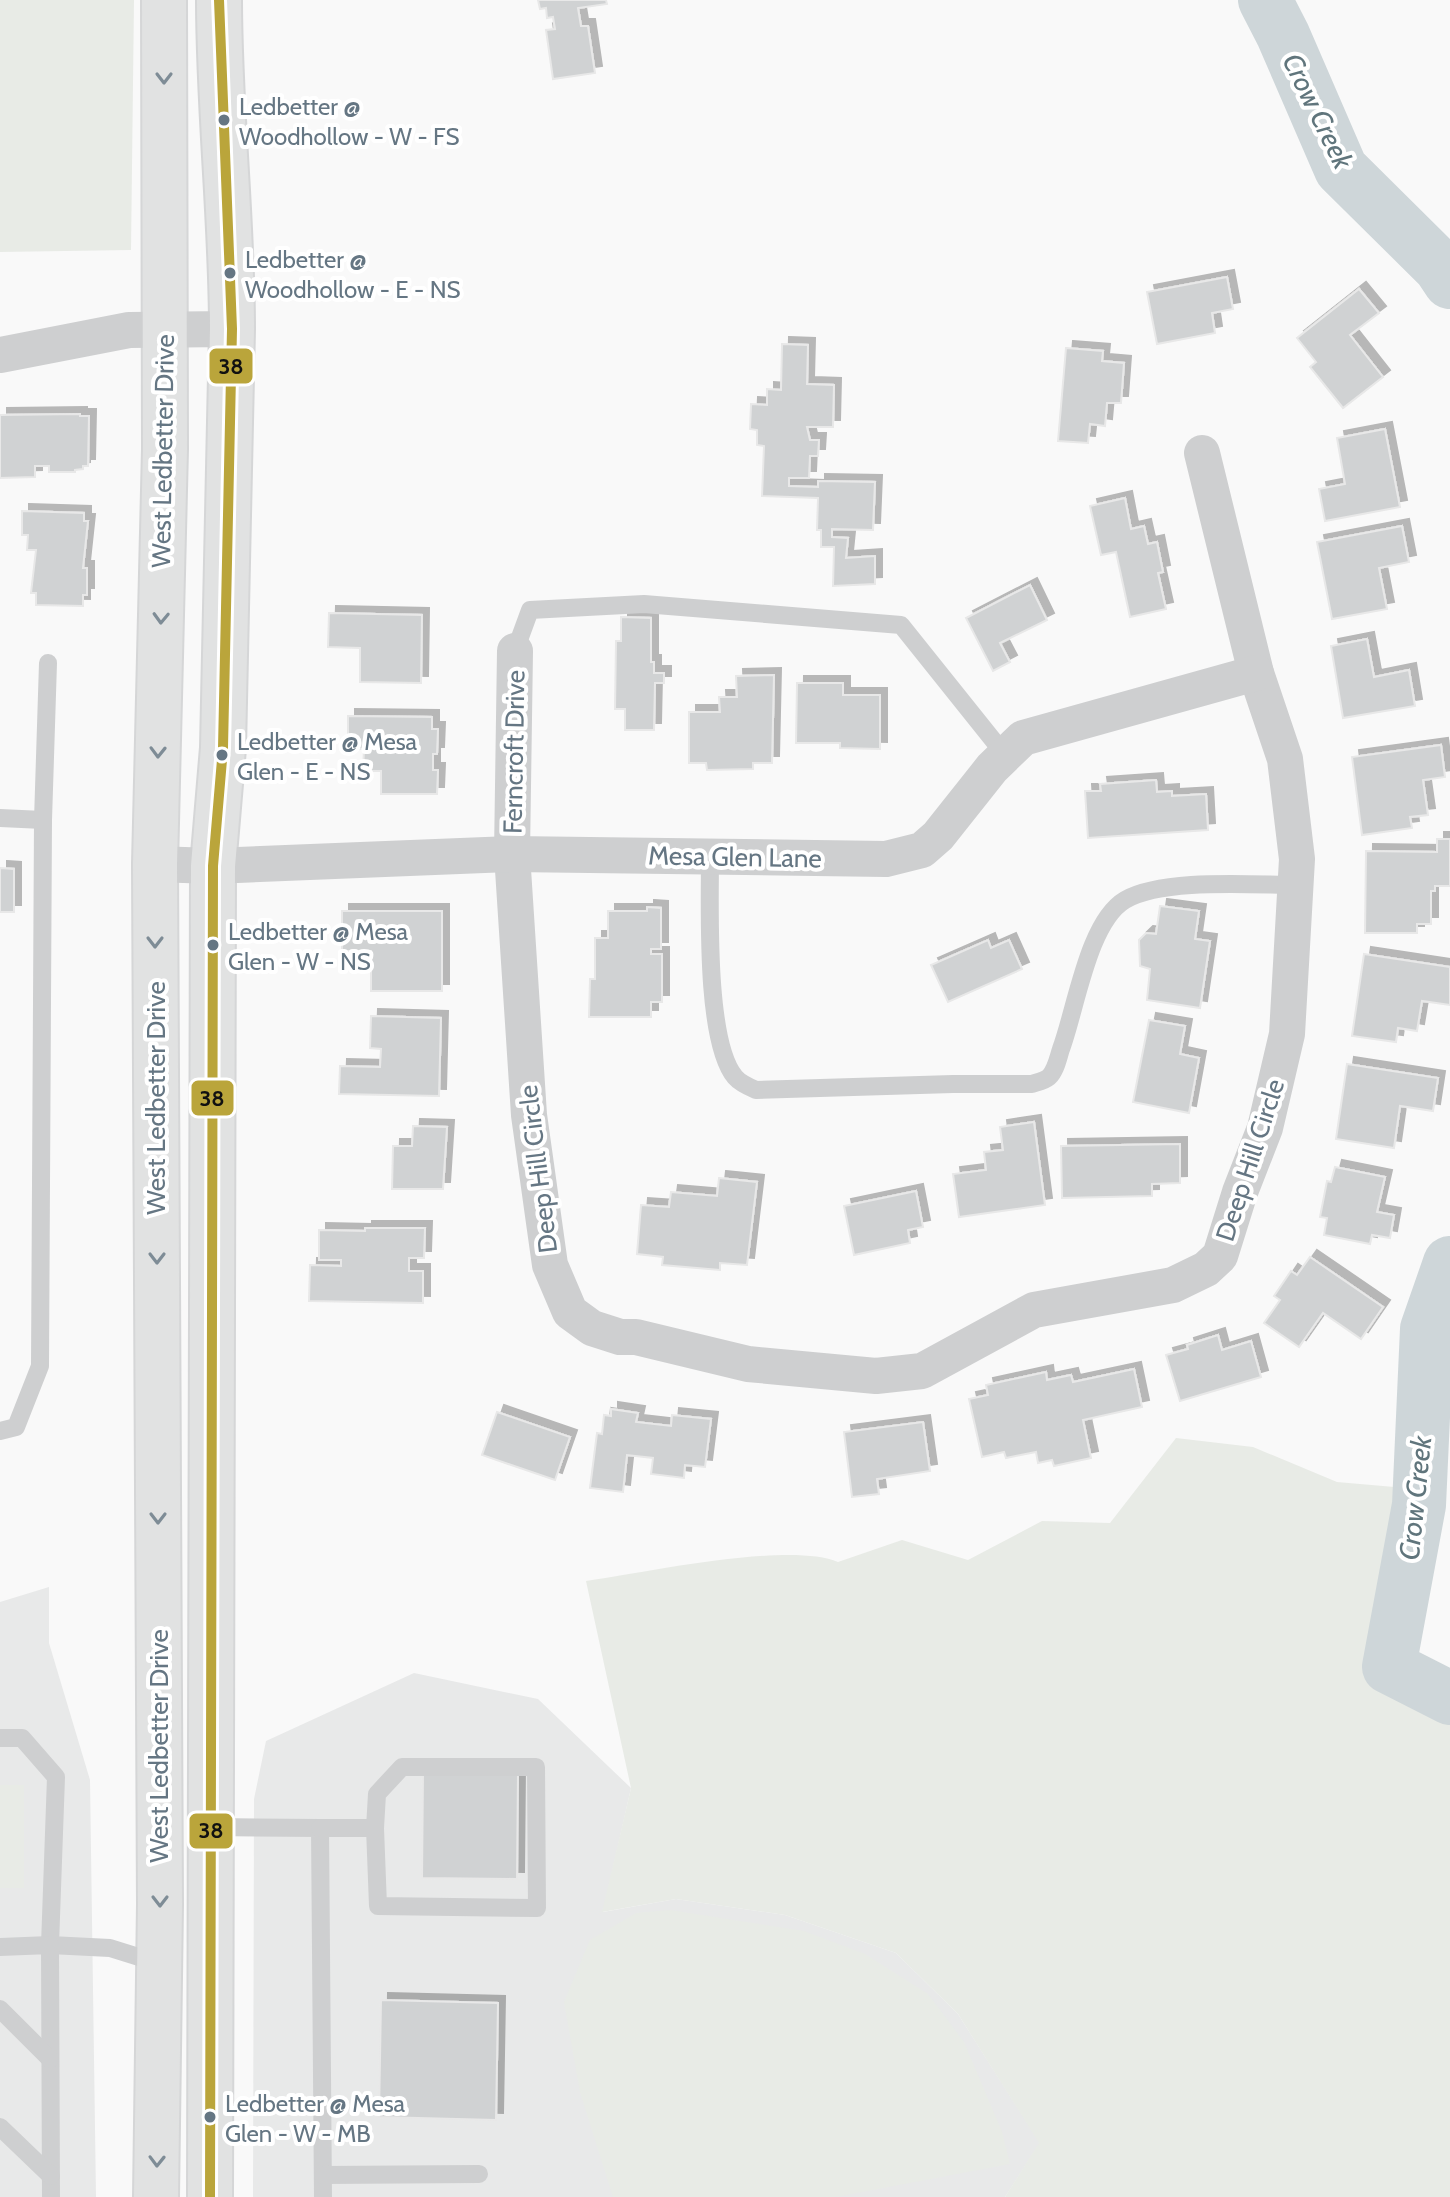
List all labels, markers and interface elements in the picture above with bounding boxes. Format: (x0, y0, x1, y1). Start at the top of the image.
water label: Crow Creek (1275, 48, 1361, 175)
one-way arrow (155, 72, 173, 85)
place label: Ledbetter @ Woodhollow - W - FS (239, 92, 460, 151)
marker: Ledbetter @ Woodhollow - W - FS (216, 112, 232, 128)
place label: Ledbetter @ Woodhollow - E - NS (245, 245, 461, 304)
marker: Ledbetter @ Woodhollow - E - NS (222, 265, 238, 281)
street label: West Ledbetter Drive (145, 334, 181, 568)
line badge: 38 (208, 347, 254, 385)
text: 38 (218, 353, 244, 380)
one-way arrow (152, 612, 169, 625)
street label: Ferncroft Drive (497, 670, 531, 834)
place label: Ledbetter @ Mesa Glen - E - NS (237, 727, 418, 786)
one-way arrow (149, 746, 166, 759)
marker: Ledbetter @ Mesa Glen - E - NS (214, 747, 230, 763)
street label: Mesa Glen Lane (648, 839, 822, 875)
place label: Ledbetter @ Mesa Glen - W - NS (228, 917, 409, 976)
one-way arrow (146, 936, 164, 949)
marker: Ledbetter @ Mesa Glen - W - NS (205, 937, 221, 953)
street label: West Ledbetter Drive (140, 981, 172, 1215)
street label: Deep Hill Circle (1209, 1075, 1291, 1245)
line badge: 38 (190, 1079, 235, 1117)
street label: Deep Hill Circle (512, 1083, 564, 1255)
text: 38 (199, 1085, 225, 1112)
one-way arrow (148, 1252, 166, 1265)
water label: Crow Creek (1392, 1433, 1439, 1562)
one-way arrow (149, 1512, 167, 1525)
street label: West Ledbetter Drive (143, 1629, 175, 1863)
line badge: 38 (188, 1812, 234, 1850)
text: 38 (198, 1817, 224, 1844)
one-way arrow (151, 1895, 169, 1908)
place label: Ledbetter @ Mesa Glen - W - MB (225, 2089, 406, 2148)
marker: Ledbetter @ Mesa Glen - W - MB (202, 2109, 218, 2125)
one-way arrow (148, 2155, 165, 2168)

